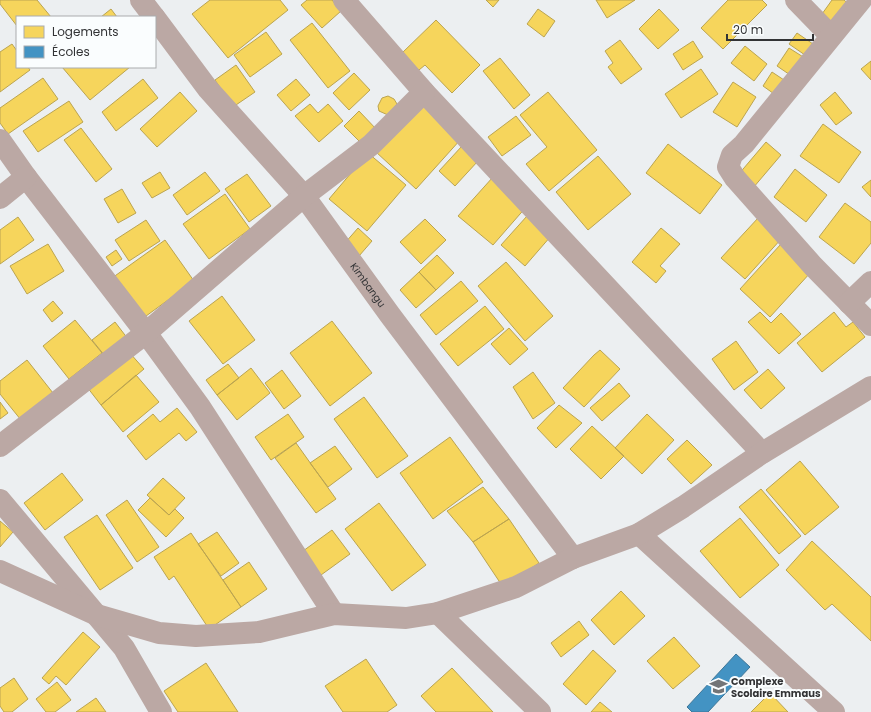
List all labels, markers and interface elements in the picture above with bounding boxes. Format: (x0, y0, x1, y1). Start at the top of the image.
legend (16, 16, 156, 68)
scale bar (727, 16, 813, 42)
text: 20 m (733, 21, 763, 38)
text: Logements (52, 23, 119, 40)
text: Écoles (52, 43, 90, 60)
street label: Kimbangu (347, 260, 389, 311)
place label: Complexe Scolaire Emmaus (731, 674, 821, 701)
school or university icon: Complexe Scolaire Emmaus (708, 677, 728, 697)

